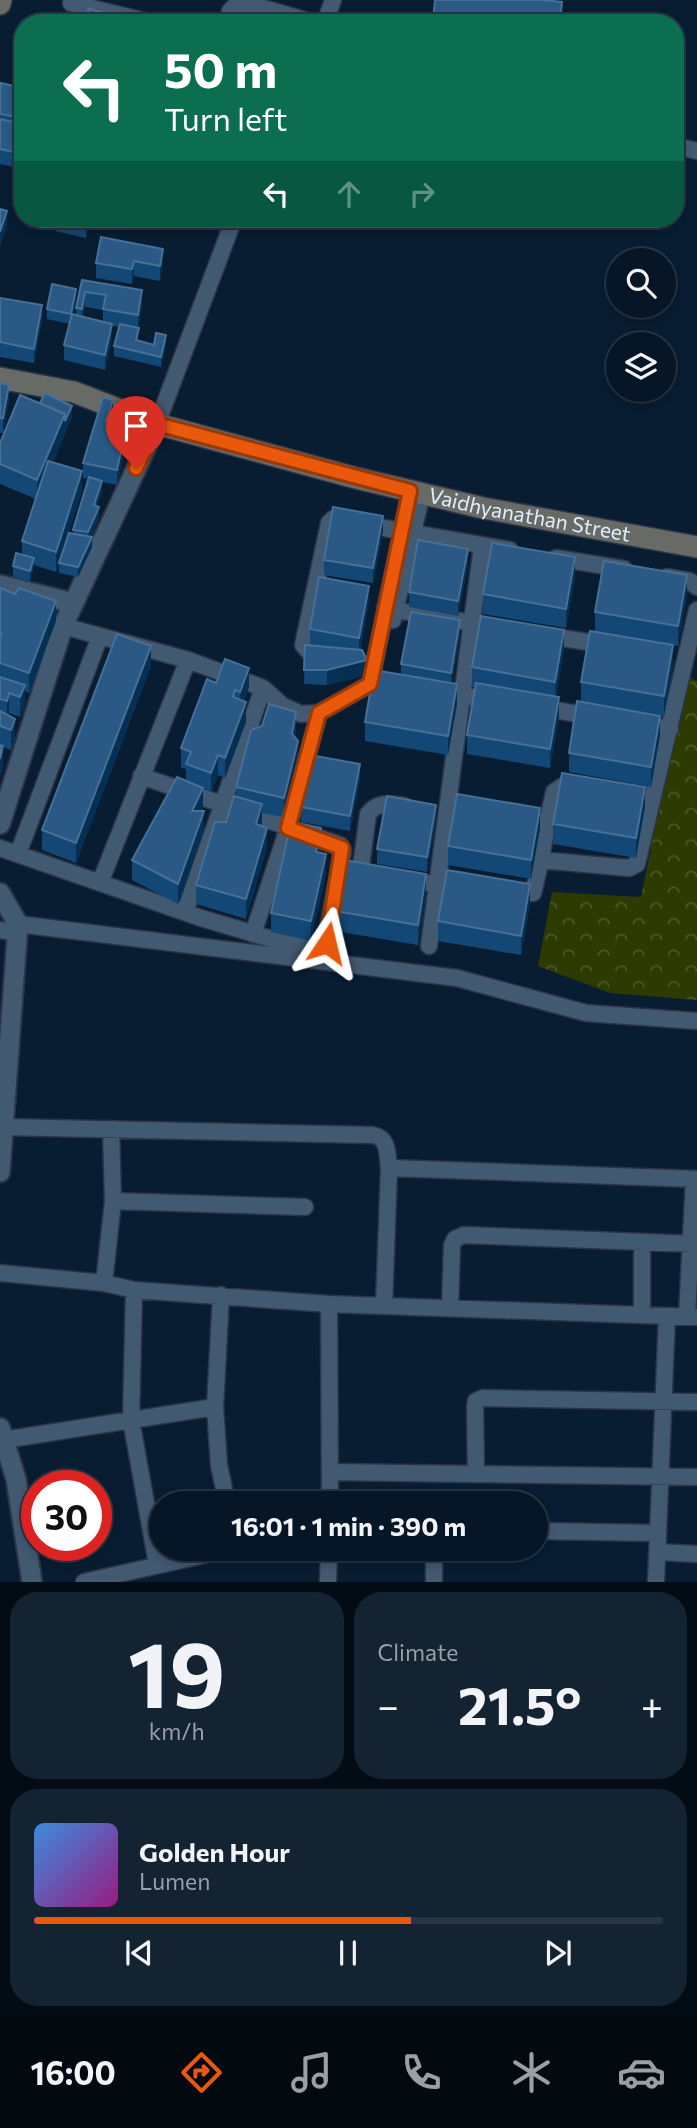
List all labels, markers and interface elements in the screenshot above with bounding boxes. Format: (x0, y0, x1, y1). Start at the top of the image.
text: 50 m (164, 38, 277, 98)
icon: left (49, 42, 140, 133)
text: Turn left (164, 98, 288, 138)
icon: left (257, 175, 295, 213)
icon: ahead (330, 175, 368, 213)
icon: right (403, 175, 441, 213)
map controls (606, 248, 676, 402)
button: search (606, 248, 676, 318)
button: layers (606, 332, 676, 402)
pin (106, 396, 166, 468)
icon: arrive (117, 407, 155, 445)
street label: Vaidhyanathan Street (426, 482, 633, 546)
position arrow (290, 906, 364, 980)
speed limit sign: 30 (21, 1470, 112, 1561)
text: 16:01 · 1 min · 390 m (231, 1510, 466, 1541)
text: 19 (128, 1615, 225, 1727)
text: Climate (378, 1638, 459, 1666)
text: 21.5° (458, 1672, 582, 1736)
text: − (378, 1681, 399, 1728)
text: + (641, 1681, 663, 1728)
text: km/h (149, 1717, 205, 1745)
text: Golden Hour (139, 1836, 290, 1867)
text: Lumen (139, 1867, 210, 1895)
icon: previous (120, 1934, 158, 1972)
icon: pause (329, 1934, 367, 1972)
icon: next (539, 1934, 577, 1972)
icon: directions (177, 2048, 226, 2097)
icon: music (287, 2048, 336, 2097)
icon: phone (397, 2048, 446, 2097)
icon: climate (507, 2048, 556, 2097)
icon: car (617, 2048, 666, 2097)
text: 16:00 (31, 2052, 116, 2092)

